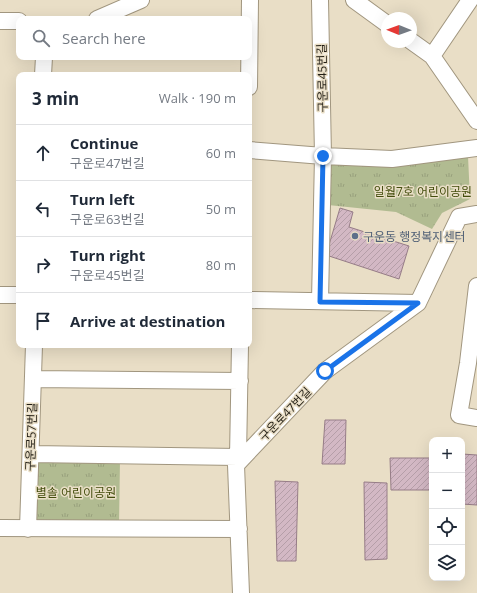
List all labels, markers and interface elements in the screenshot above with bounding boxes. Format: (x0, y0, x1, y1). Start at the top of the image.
north arrow (381, 12, 417, 48)
search box (16, 16, 252, 60)
icon: search (30, 27, 52, 49)
text: Search here (62, 28, 146, 48)
street label: 구운로45번길 (313, 43, 331, 113)
text: 3 min (32, 87, 79, 110)
text: Walk · 190 m (159, 89, 236, 107)
text: Continue (70, 133, 138, 153)
icon: ahead (32, 142, 54, 164)
text: 60 m (206, 144, 236, 162)
route end (314, 147, 332, 165)
text: 구운로47번길 (70, 154, 145, 172)
park label: 일월7호 어린이공원 (374, 183, 472, 200)
text: Turn left (70, 189, 135, 209)
icon: left (32, 198, 54, 220)
text: 50 m (206, 200, 236, 218)
text: 구운로63번길 (70, 210, 145, 228)
place label: 구운동 행정복지센터 (363, 228, 465, 245)
marker: 구운동 행정복지센터 (350, 231, 360, 241)
text: Turn right (70, 245, 145, 265)
icon: right (32, 254, 54, 276)
text: 80 m (206, 256, 236, 274)
text: 구운로45번길 (70, 266, 145, 284)
icon: arrive (32, 310, 54, 332)
text: Arrive at destination (70, 311, 225, 331)
route start (316, 362, 334, 380)
street label: 구운로47번길 (255, 383, 315, 445)
street label: 구운로57번길 (21, 402, 41, 472)
map controls (429, 437, 465, 581)
button: + (429, 437, 465, 473)
button: − (429, 473, 465, 509)
park label: 별솔 어린이공원 (36, 484, 116, 501)
button: locate (429, 509, 465, 545)
button: layers (429, 545, 465, 581)

